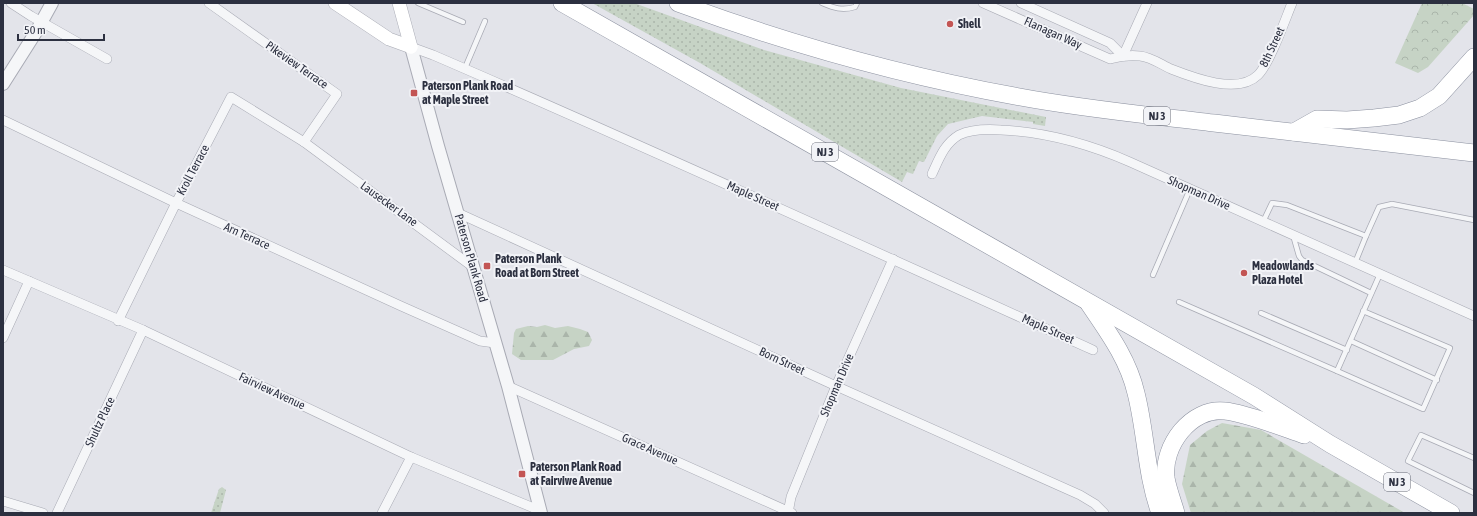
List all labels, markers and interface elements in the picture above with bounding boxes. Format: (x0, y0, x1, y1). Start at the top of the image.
street label: Flanagan Way (1022, 14, 1084, 52)
scale bar (18, 16, 104, 42)
place label: Shell (958, 17, 981, 31)
marker: Shell (945, 19, 955, 29)
text: 50 m (24, 23, 46, 37)
street label: 8th Street (1257, 24, 1288, 69)
street label: Pikeview Terrace (263, 38, 331, 92)
place label: Paterson Plank Road at Maple Street (422, 79, 513, 107)
marker: Paterson Plank Road at Maple Street (409, 88, 419, 98)
road number: NJ 3 (1144, 107, 1170, 125)
street label: Kroll Terrace (174, 142, 212, 198)
road number: NJ 3 (812, 143, 838, 161)
street label: Shopman Drive (1165, 173, 1233, 213)
street label: Maple Street (725, 178, 782, 214)
street label: Lausecker Lane (358, 179, 420, 229)
street label: Paterson Plank Road (452, 212, 490, 304)
street label: Arn Terrace (222, 220, 272, 252)
place label: Paterson Plank Road at Born Street (495, 252, 579, 280)
place label: Meadowlands Plaza Hotel (1252, 259, 1315, 287)
marker: Paterson Plank Road at Born Street (482, 261, 492, 271)
marker: Meadowlands Plaza Hotel (1239, 268, 1249, 278)
street label: Maple Street (1020, 311, 1077, 347)
street label: Born Street (757, 344, 807, 378)
street label: Shopman Drive (817, 351, 857, 419)
street label: Fairview Avenue (237, 370, 307, 412)
street label: Shultz Place (82, 395, 118, 449)
street label: Grace Avenue (620, 430, 680, 468)
place label: Paterson Plank Road at Fairviwe Avenue (530, 460, 621, 488)
marker: Paterson Plank Road at Fairviwe Avenue (517, 469, 527, 479)
road number: NJ 3 (1384, 473, 1410, 491)

